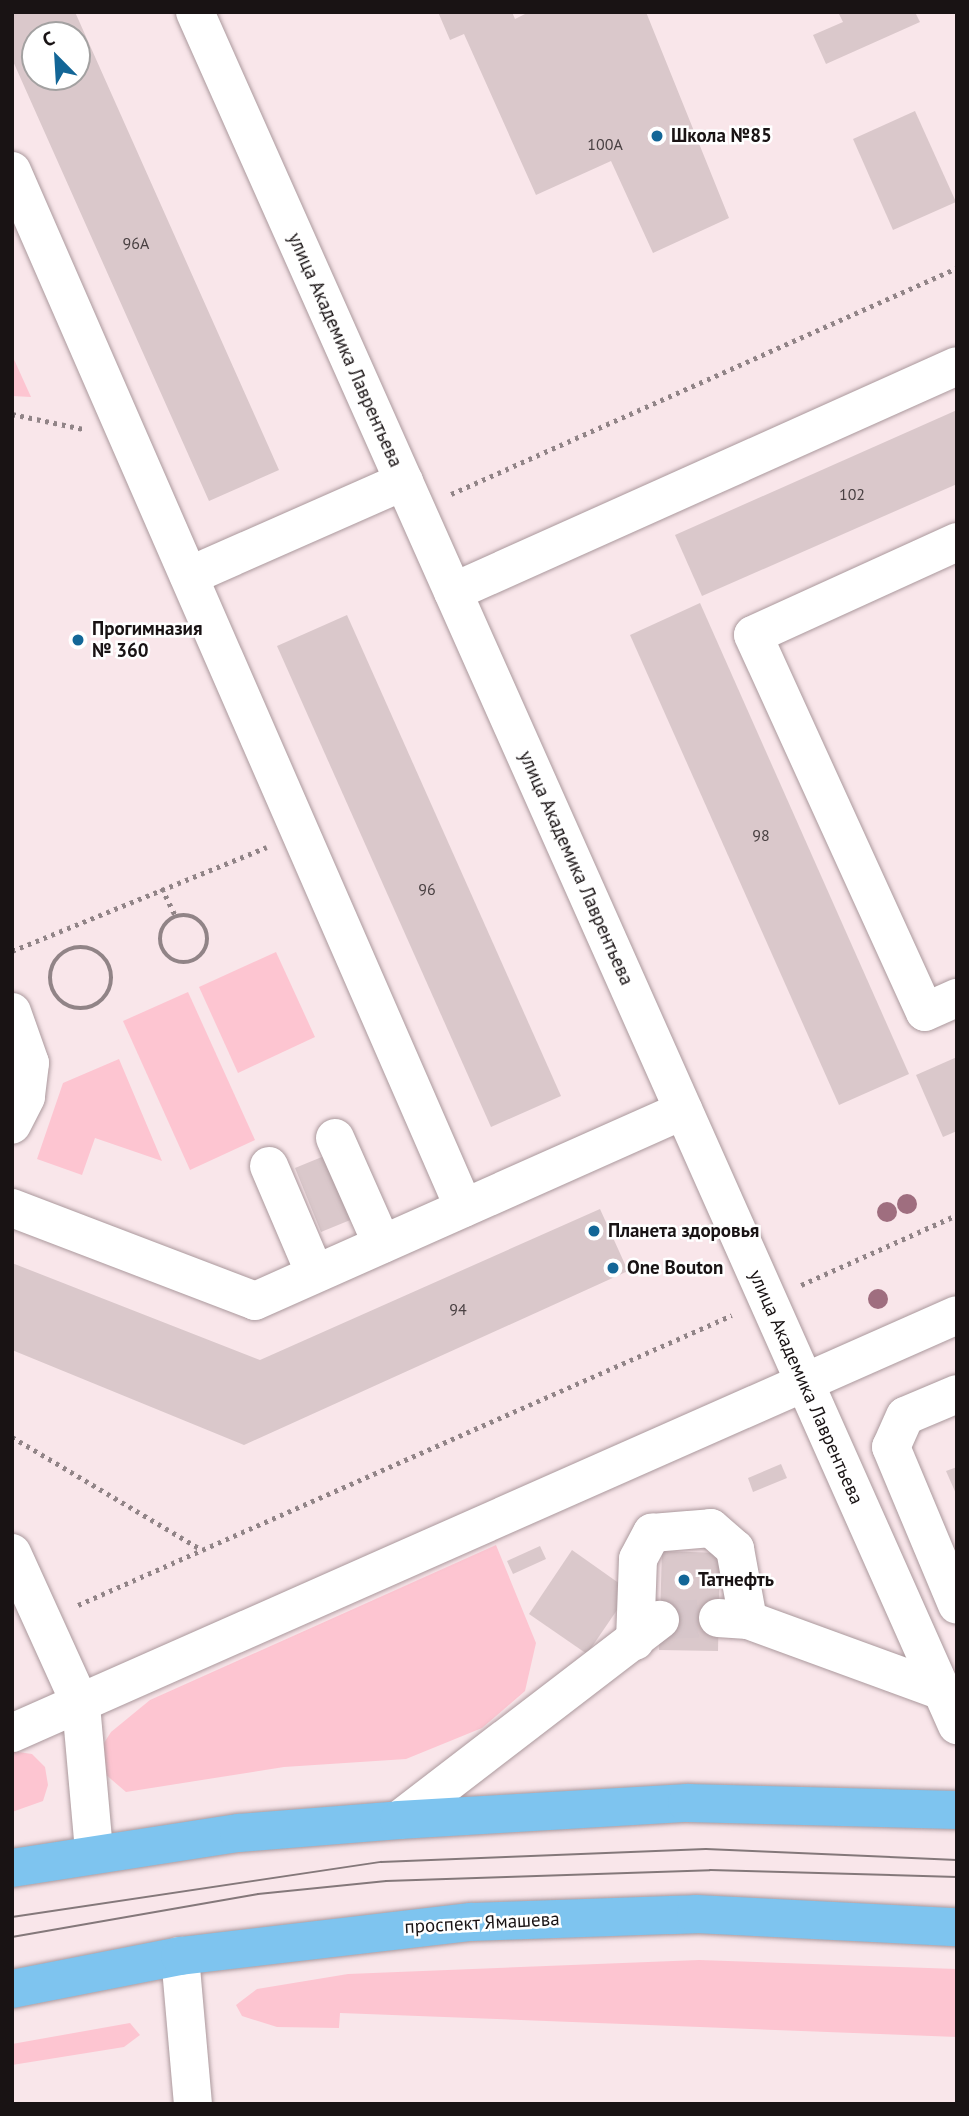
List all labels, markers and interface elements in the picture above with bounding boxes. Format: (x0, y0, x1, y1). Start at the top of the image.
north arrow (21, 21, 91, 91)
text: С (39, 26, 58, 52)
place label: Школа №85 (671, 125, 772, 147)
marker: Школа №85 (649, 128, 665, 144)
house number: 100А (587, 134, 623, 154)
street label: улица Академика Лаврентьева (283, 229, 407, 471)
house number: 96А (123, 233, 149, 253)
house number: 102 (839, 484, 865, 504)
place label: Прогимназия № 360 (92, 618, 203, 662)
marker: Прогимназия № 360 (70, 632, 86, 648)
street label: улица Академика Лаврентьева (514, 747, 638, 989)
house number: 98 (752, 825, 770, 845)
house number: 96 (418, 879, 436, 899)
place label: Планета здоровья (608, 1220, 759, 1242)
marker: Планета здоровья (586, 1223, 602, 1239)
place label: One Bouton (627, 1257, 723, 1279)
marker: One Bouton (605, 1260, 621, 1276)
street label: улица Академика Лаврентьева (744, 1266, 868, 1508)
house number: 94 (449, 1299, 467, 1319)
place label: Татнефть (698, 1569, 774, 1591)
marker: Татнефть (676, 1572, 692, 1588)
street label: проспект Ямашева (404, 1908, 560, 1938)

